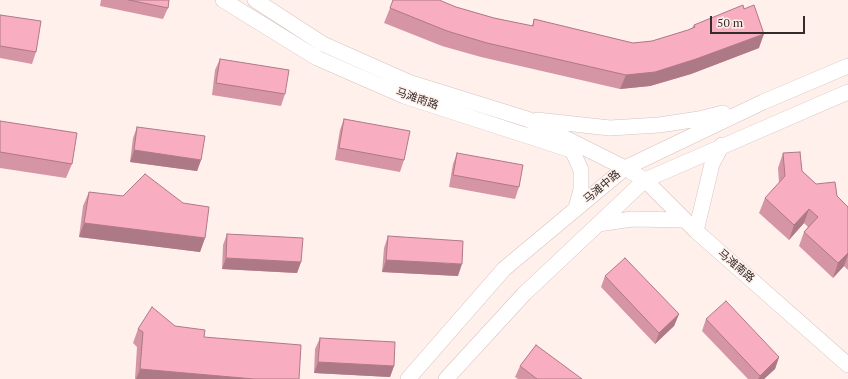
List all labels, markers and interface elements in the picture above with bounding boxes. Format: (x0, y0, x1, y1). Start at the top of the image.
scale bar (712, 8, 807, 34)
text: 50 m (717, 15, 743, 30)
street label: 马滩南路 (394, 86, 440, 112)
street label: 马滩中路 (581, 168, 623, 206)
street label: 马滩南路 (715, 247, 757, 285)

